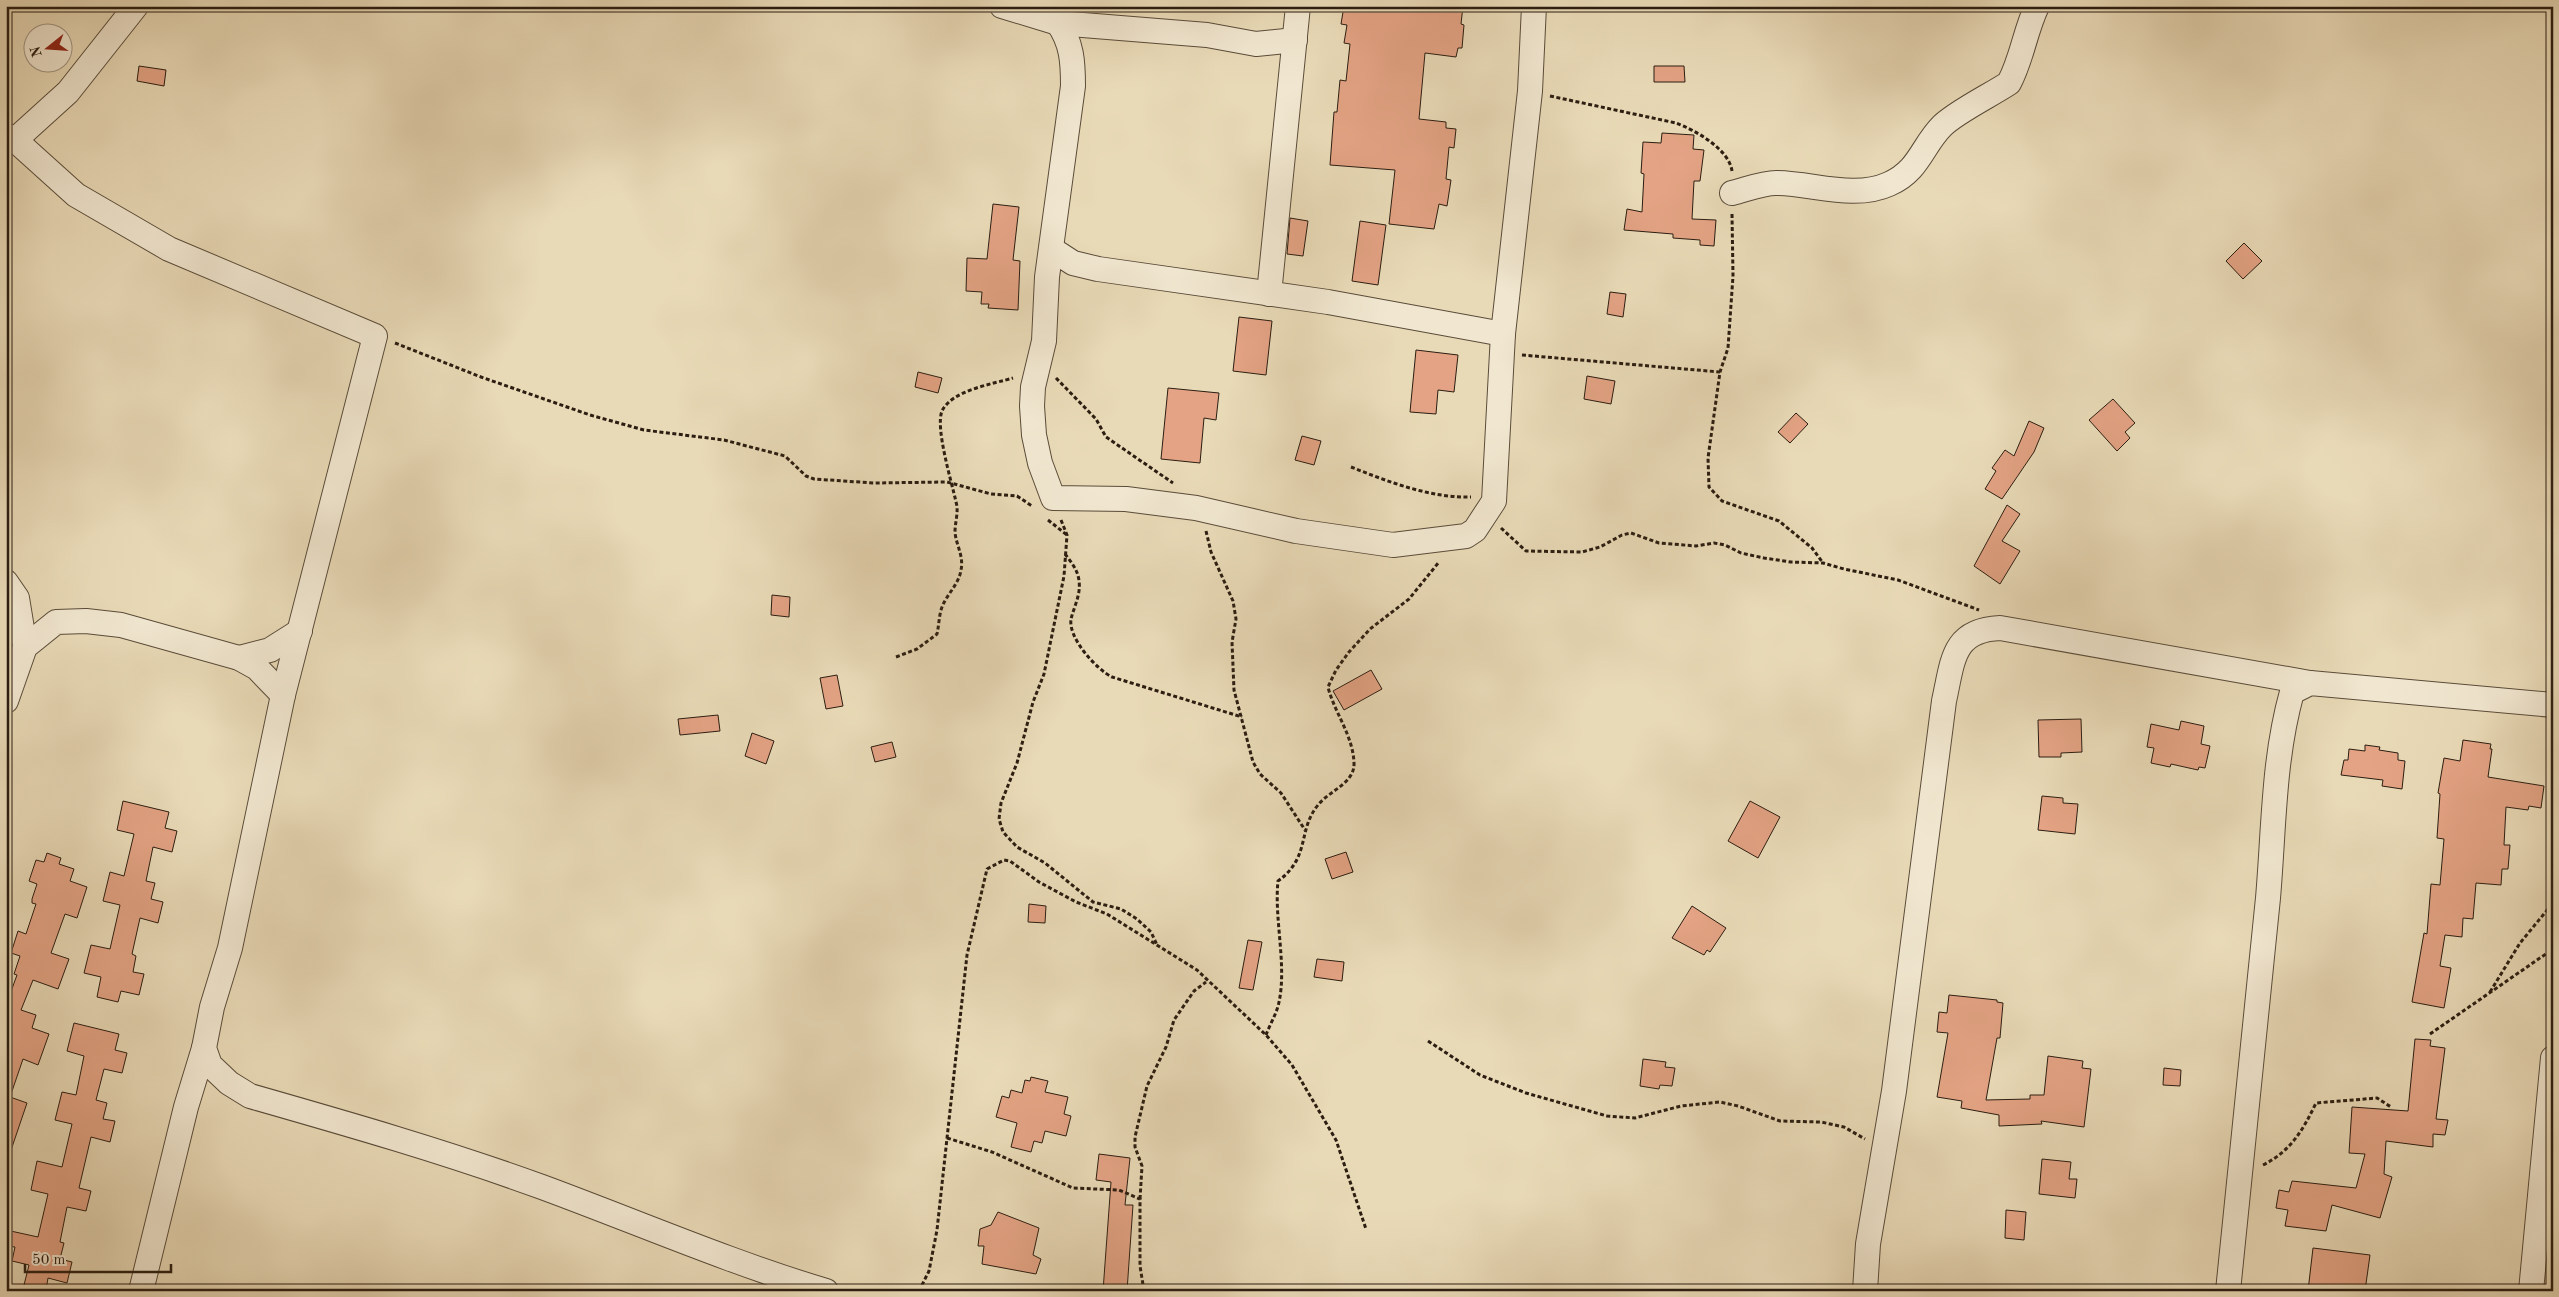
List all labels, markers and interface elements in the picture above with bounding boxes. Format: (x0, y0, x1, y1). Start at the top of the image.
north arrow (22, 22, 72, 72)
text: N (28, 44, 45, 59)
scale bar (25, 1242, 171, 1274)
text: 50 m (32, 1253, 66, 1268)

